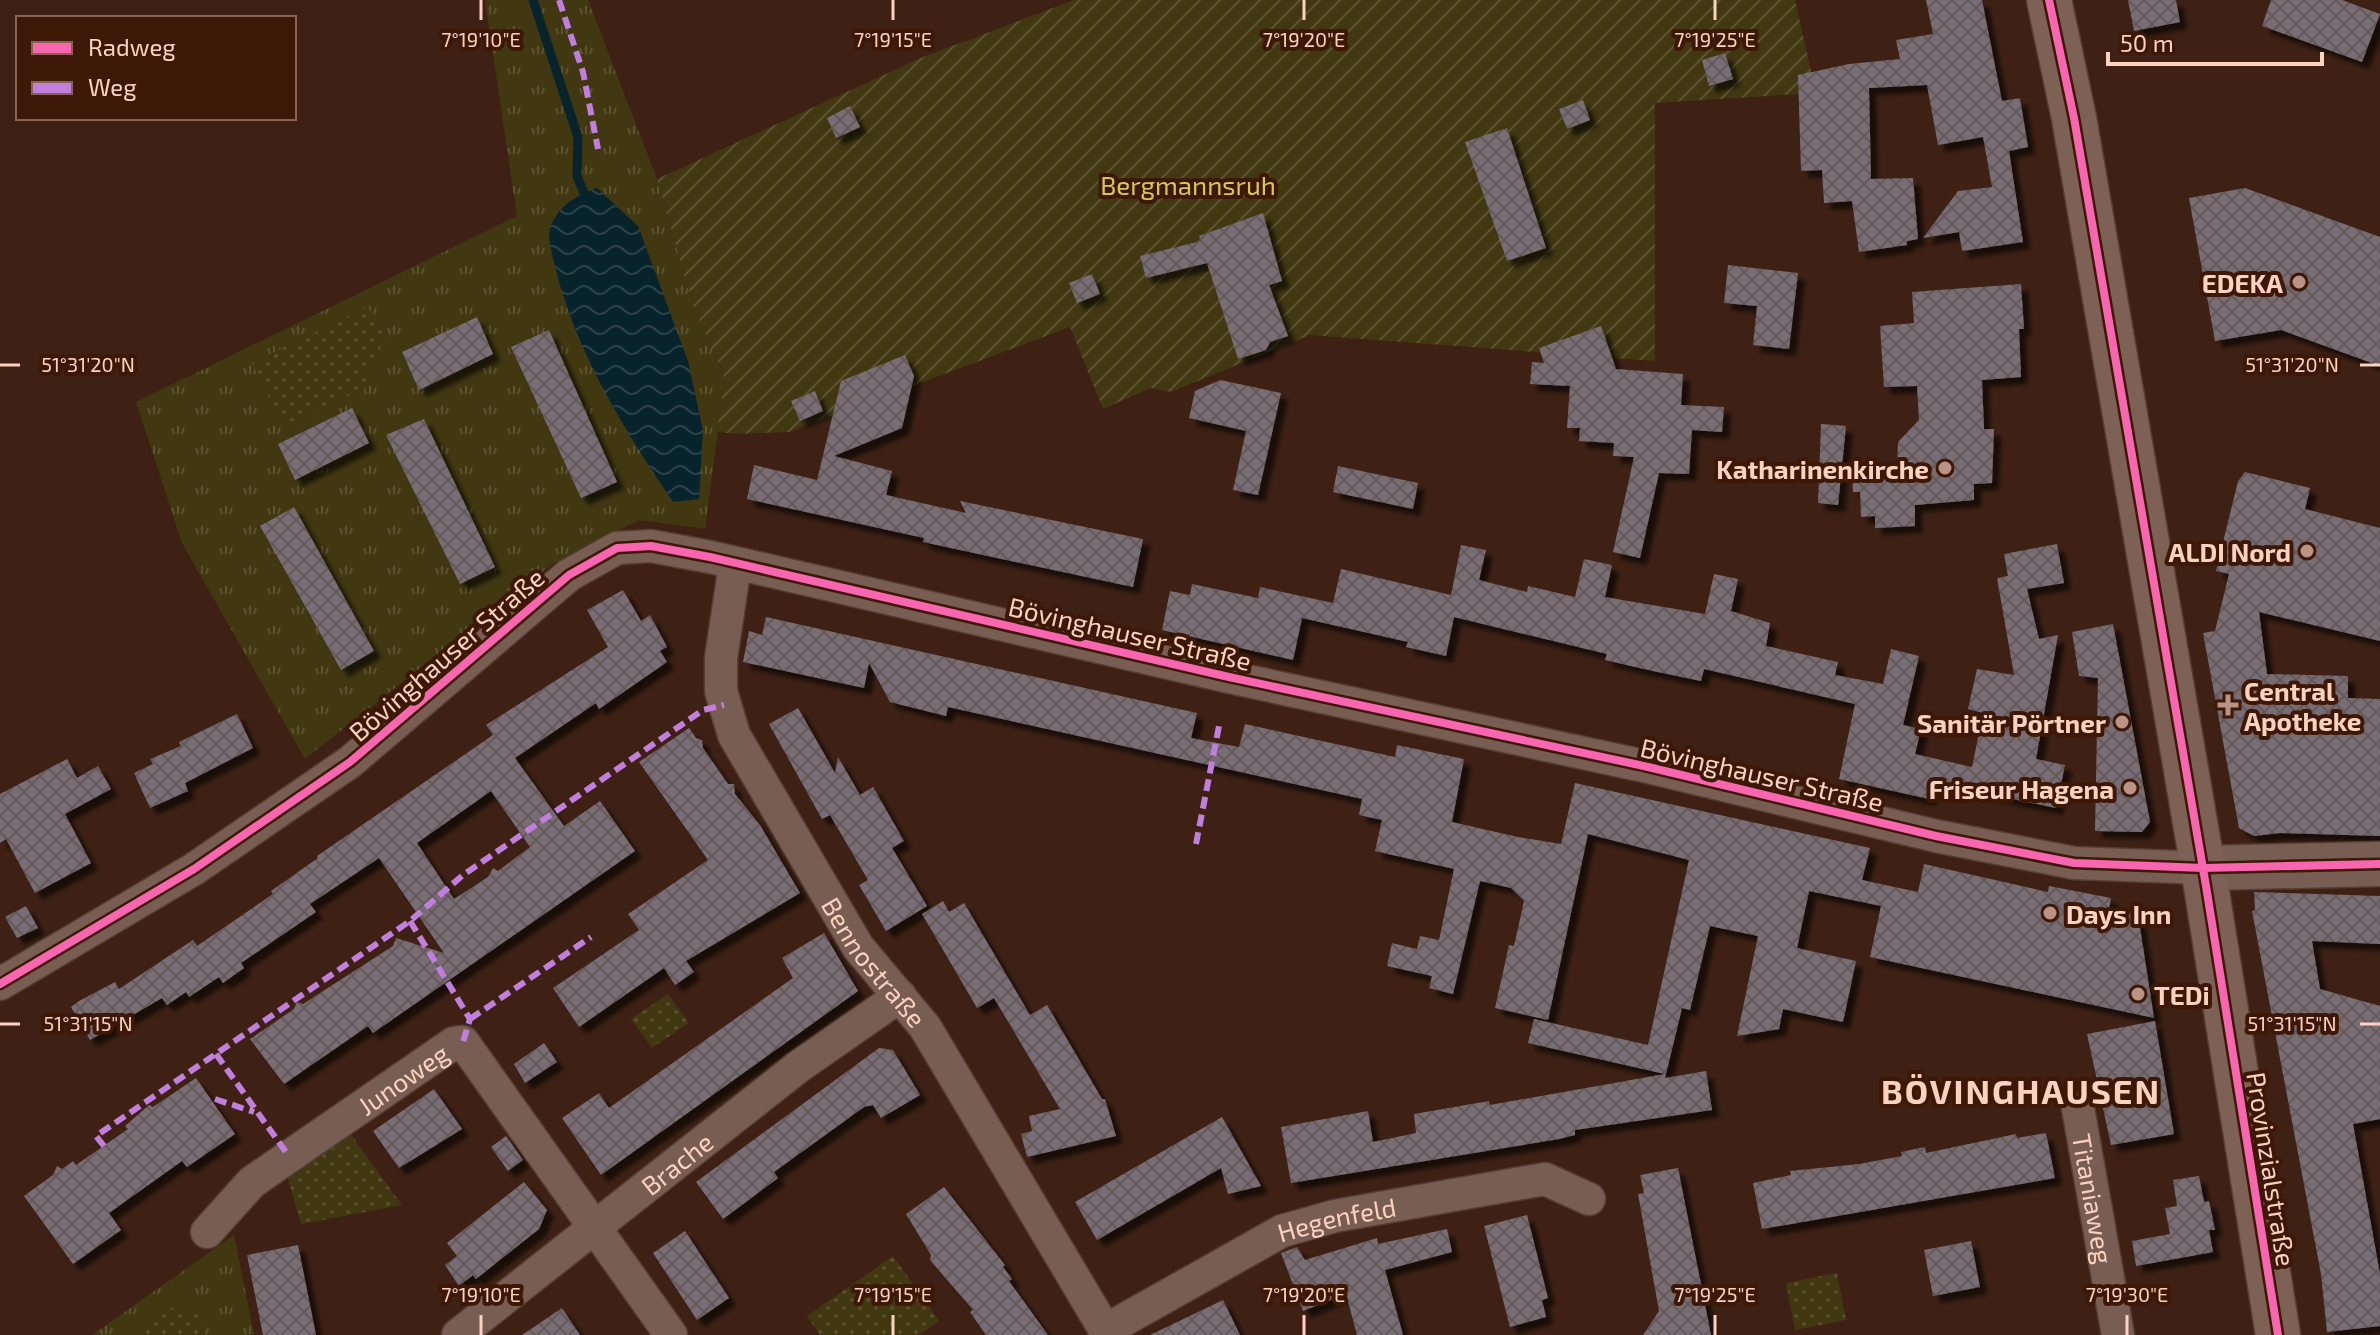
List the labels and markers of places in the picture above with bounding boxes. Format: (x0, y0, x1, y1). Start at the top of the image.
place label: EDEKA (2202, 267, 2283, 298)
marker: EDEKA (2290, 273, 2308, 291)
place label: Katharinenkirche (1716, 453, 1929, 484)
marker: Katharinenkirche (1936, 459, 1954, 477)
place label: ALDI Nord (2169, 536, 2291, 567)
marker: ALDI Nord (2298, 542, 2316, 560)
place label: Central Apotheke (2244, 675, 2362, 736)
marker: Central Apotheke (2219, 696, 2237, 714)
place label: Sanitär Pörtner (1917, 707, 2106, 738)
marker: Sanitär Pörtner (2113, 713, 2131, 731)
place label: Friseur Hagena (1929, 773, 2114, 804)
marker: Friseur Hagena (2121, 779, 2139, 797)
place label: Days Inn (2066, 898, 2171, 930)
marker: Days Inn (2041, 904, 2059, 922)
place label: TEDi (2154, 979, 2210, 1010)
marker: TEDi (2129, 985, 2147, 1003)

